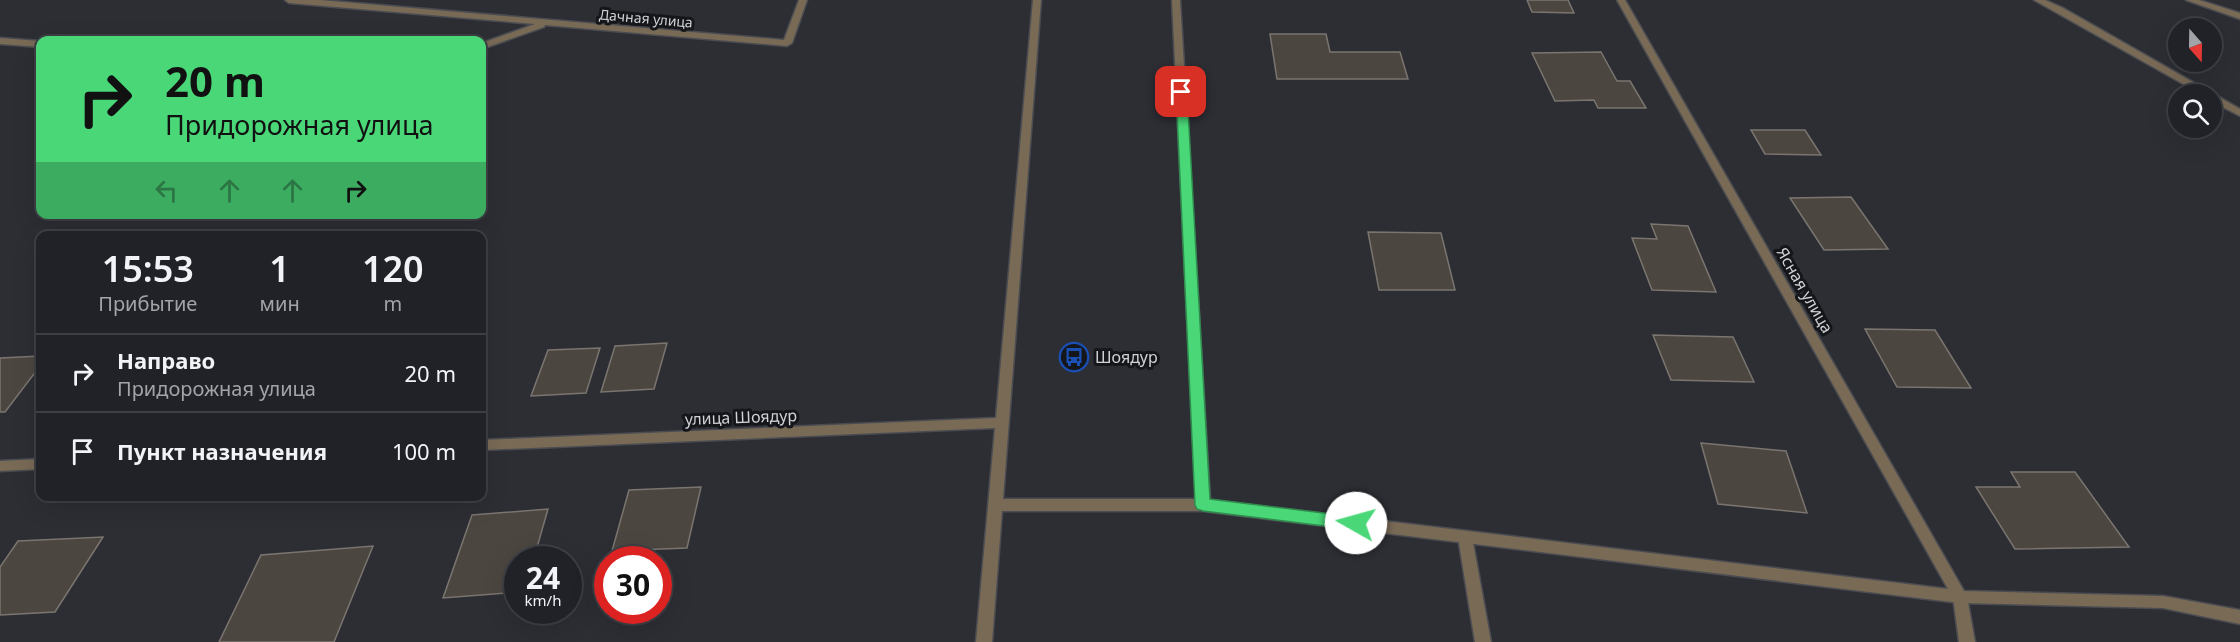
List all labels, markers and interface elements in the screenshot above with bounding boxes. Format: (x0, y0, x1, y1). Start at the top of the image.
street label: Дачная улица (598, 4, 694, 32)
north arrow (2168, 18, 2222, 72)
map controls (2168, 18, 2222, 138)
text: 20 m (165, 52, 265, 109)
icon: right (66, 60, 144, 138)
pin (1155, 66, 1206, 117)
icon: arrive (1164, 75, 1197, 108)
button: search (2168, 84, 2222, 138)
text: Придорожная улица (165, 106, 434, 143)
icon: left (150, 174, 183, 207)
icon: ahead (213, 174, 246, 207)
icon: ahead (276, 174, 309, 207)
icon: right (339, 174, 372, 207)
street label: Ясная улица (1772, 243, 1838, 337)
text: 15:53 (102, 244, 194, 293)
text: 1 (269, 244, 290, 293)
text: 120 (362, 244, 424, 293)
text: Прибытие (98, 290, 197, 317)
text: мин (260, 290, 300, 317)
text: m (383, 290, 402, 317)
bus stop icon: Шоядур (1058, 341, 1090, 373)
text: Направо (117, 345, 215, 375)
place label: Шоядур (1095, 346, 1158, 368)
icon: right (66, 357, 99, 390)
text: 20 m (405, 358, 456, 388)
text: Придорожная улица (117, 375, 316, 402)
street label: улица Шоядур (685, 404, 797, 430)
icon: arrive (66, 435, 99, 468)
text: Пункт назначения (117, 436, 327, 466)
text: 100 m (392, 436, 456, 466)
position arrow (1324, 491, 1388, 555)
speed limit sign: 30 (594, 546, 672, 624)
text: 24 (526, 557, 560, 598)
text: km/h (525, 590, 561, 610)

